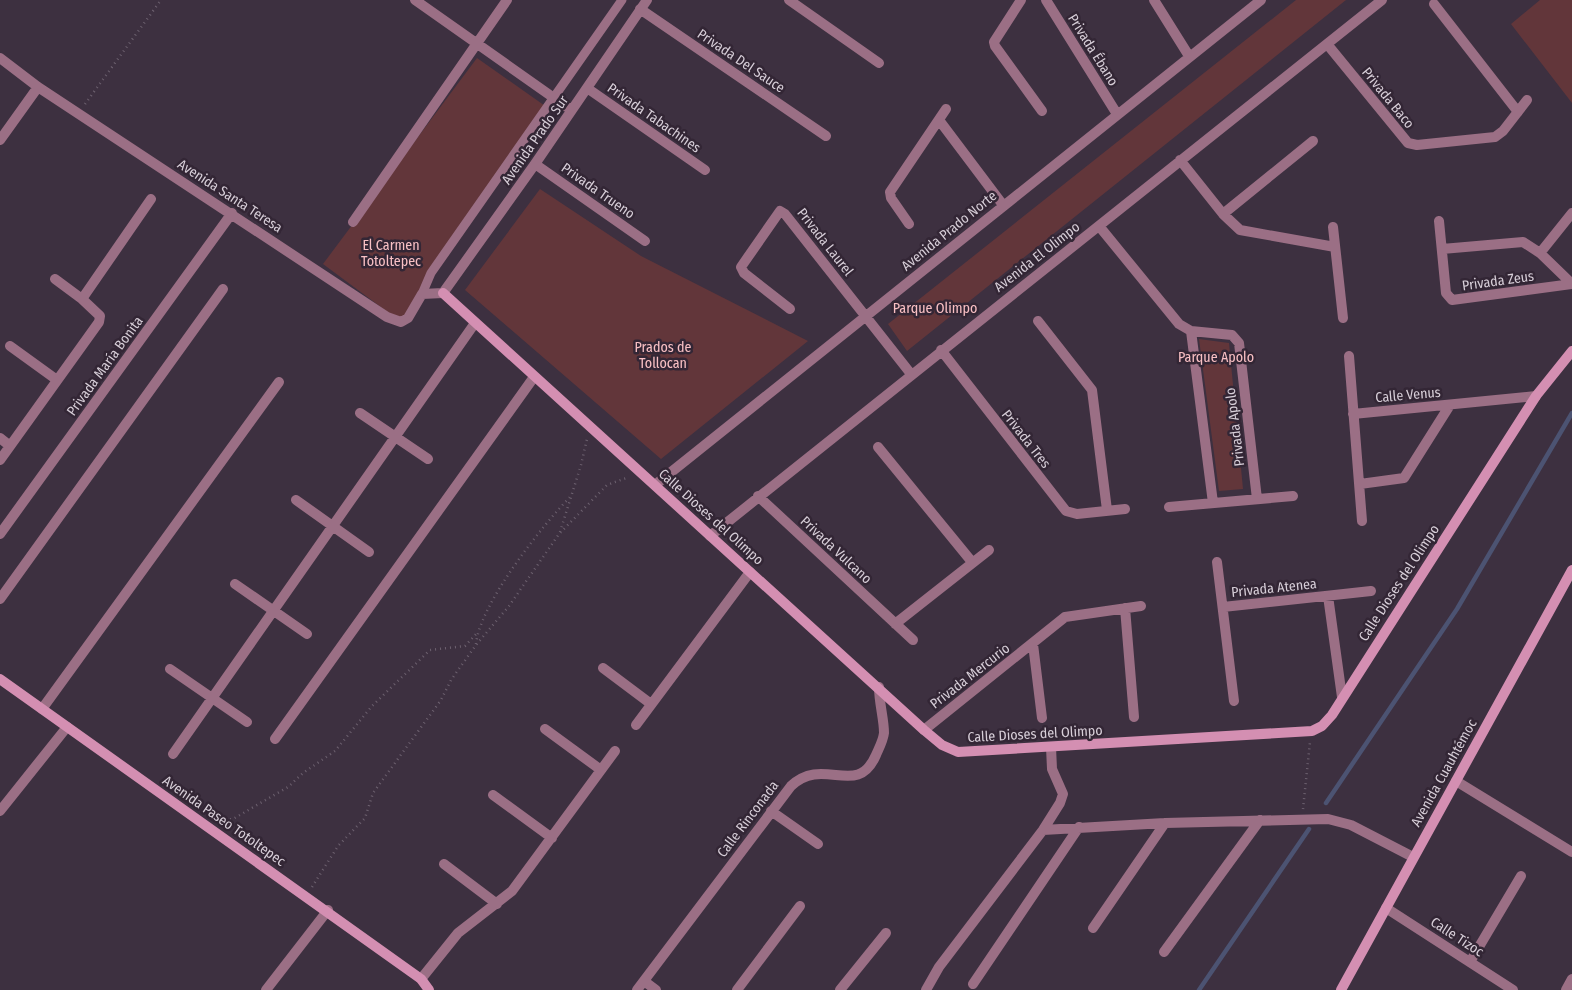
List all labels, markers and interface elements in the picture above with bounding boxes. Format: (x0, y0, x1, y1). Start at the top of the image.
street label: Privada Ébano (1064, 10, 1123, 89)
street label: Privada Del Sauce (694, 25, 788, 97)
street label: Privada Baco (1358, 64, 1418, 132)
street label: Privada Tabachines (604, 79, 704, 157)
street label: Avenida Prado Sur (498, 92, 572, 188)
street label: Avenida Santa Teresa (174, 156, 286, 236)
street label: Privada Trueno (558, 159, 638, 223)
street label: Avenida Prado Norte (898, 187, 1000, 275)
street label: Privada Laurel (793, 205, 857, 280)
street label: Avenida El Olimpo (991, 218, 1083, 296)
park label: El Carmen Totoltepec (361, 237, 421, 270)
street label: Privada Zeus (1461, 268, 1535, 294)
park label: Parque Olimpo (893, 300, 977, 317)
street label: Privada María Bonita (63, 313, 147, 419)
park label: Prados de Tollocan (635, 339, 692, 372)
park label: Parque Apolo (1178, 349, 1254, 366)
street label: Calle Venus (1375, 384, 1441, 406)
street label: Privada Apolo (1222, 387, 1248, 467)
street label: Privada Tres (998, 406, 1054, 472)
street label: Calle Dioses del Olimpo (655, 465, 767, 569)
street label: Privada Vulcano (797, 513, 875, 587)
street label: Calle Dioses del Olimpo (1355, 522, 1443, 644)
street label: Privada Atenea (1231, 575, 1318, 601)
street label: Privada Mercurio (927, 640, 1013, 712)
street label: Avenida Cuauhtémoc (1407, 716, 1481, 830)
street label: Calle Dioses del Olimpo (967, 722, 1103, 746)
street label: Avenida Paseo Totoltepec (159, 772, 289, 870)
street label: Calle Rinconada (714, 777, 782, 861)
street label: Calle Tizoc (1427, 914, 1487, 960)

